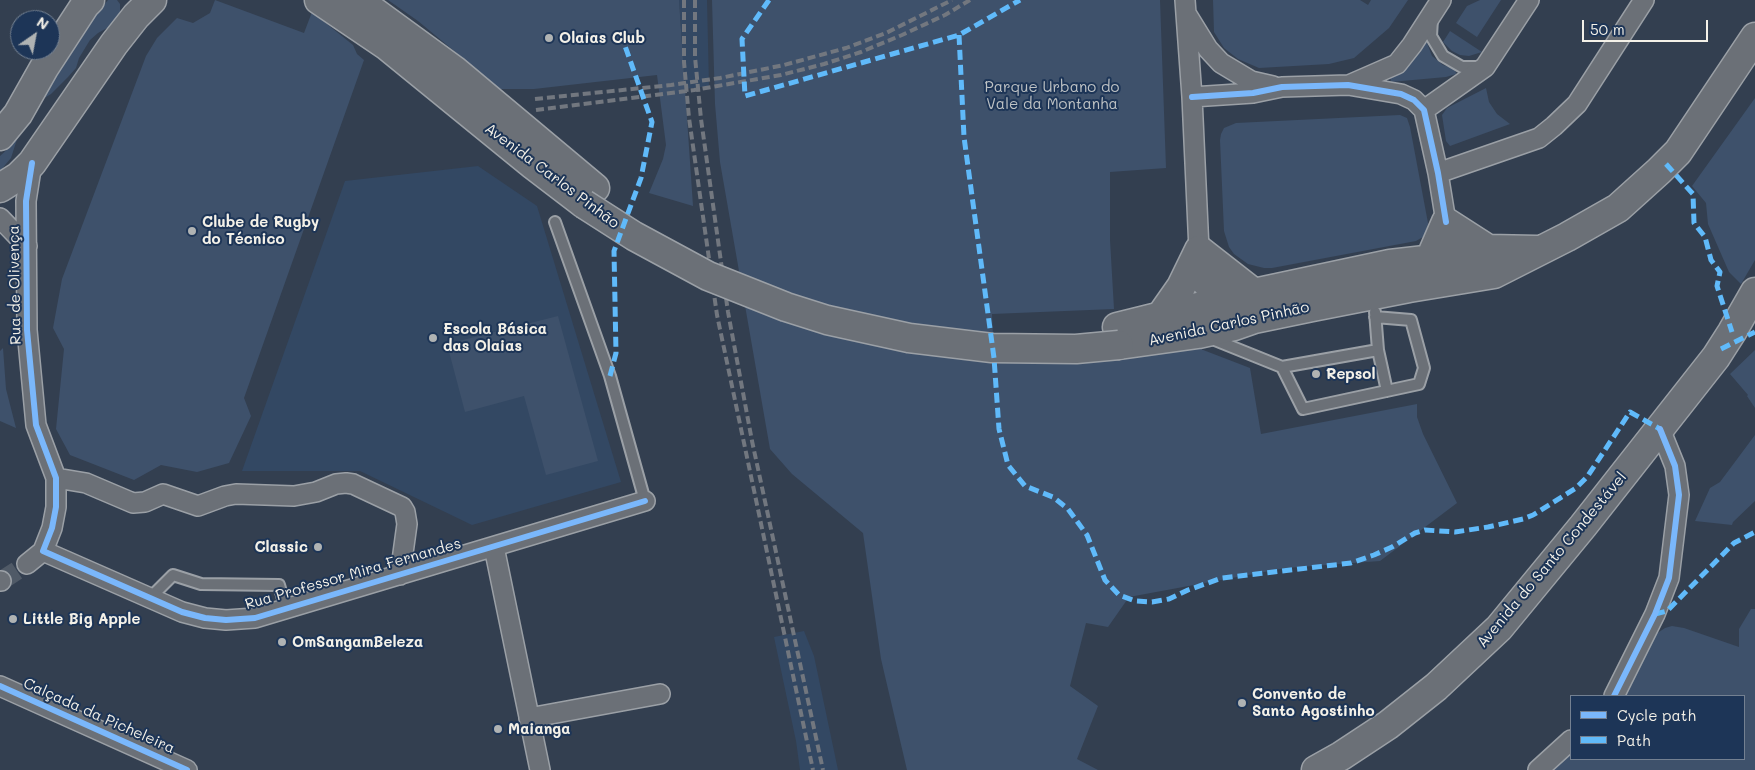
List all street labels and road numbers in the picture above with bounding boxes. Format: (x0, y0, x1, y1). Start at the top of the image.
street label: Avenida Carlos Pinhão (481, 120, 623, 232)
street label: Rua de Olivença (5, 225, 25, 345)
street label: Avenida Carlos Pinhão (1147, 298, 1311, 350)
street label: Avenida do Santo Condestável (1473, 469, 1631, 651)
street label: Rua Professor Mira Fernandes (243, 534, 463, 614)
street label: Calçada da Picheleira (20, 674, 178, 758)

